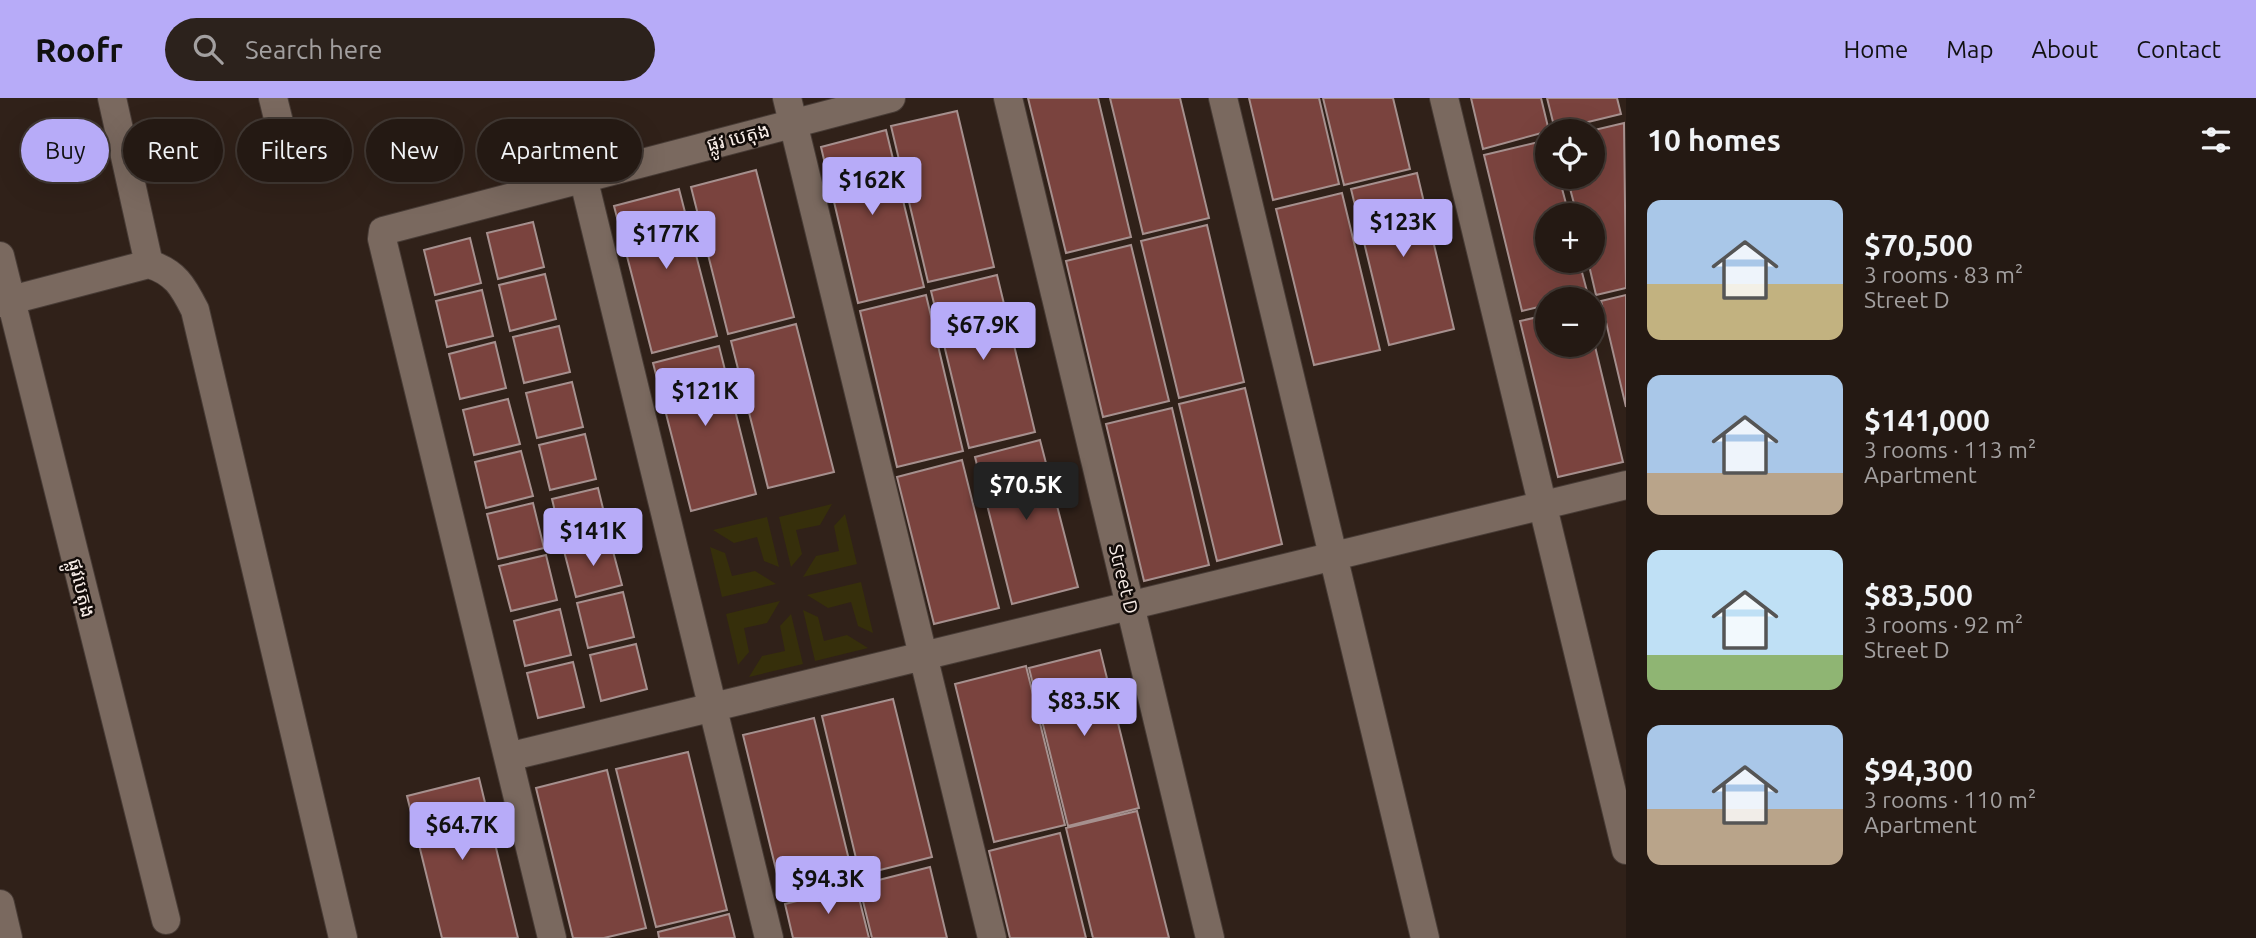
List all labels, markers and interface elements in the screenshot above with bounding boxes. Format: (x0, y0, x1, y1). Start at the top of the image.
search box (165, 18, 655, 81)
icon: search (189, 30, 227, 68)
text: Roofr (35, 31, 123, 68)
text: Search here (245, 35, 382, 64)
text: Home (1843, 36, 1908, 63)
text: Map (1946, 36, 1993, 63)
text: About (2031, 36, 2098, 63)
text: Contact (2136, 36, 2221, 63)
chip: Buy (21, 119, 109, 182)
chip: Rent (123, 119, 223, 182)
chip: Filters (237, 119, 352, 182)
chip: New (366, 119, 463, 182)
chip: Apartment (477, 119, 642, 182)
street label: ផ្លូវ បេតុង (704, 119, 773, 162)
map controls (1535, 119, 1605, 357)
button: locate (1535, 119, 1605, 189)
icon: filters (2197, 121, 2235, 159)
text: 10 homes (1647, 123, 1781, 157)
pin: $162K (823, 158, 921, 217)
text: $162K (838, 167, 906, 192)
pin: $123K (1354, 200, 1452, 259)
button: + (1535, 203, 1605, 273)
text: $123K (1369, 209, 1437, 234)
pin: $177K (617, 212, 715, 271)
text: $177K (632, 221, 700, 246)
icon: home (1703, 228, 1787, 312)
text: $70,500 (1864, 228, 1973, 262)
text: 3 rooms · 83 m² (1864, 262, 2023, 287)
button: − (1535, 287, 1605, 357)
text: Street D (1864, 287, 1950, 312)
pin: $67.9K (926, 302, 1040, 362)
text: $67.9K (947, 312, 1019, 337)
pin: $121K (656, 368, 754, 428)
text: $121K (671, 378, 739, 403)
icon: home (1703, 403, 1787, 487)
text: $141,000 (1864, 403, 1990, 437)
text: 3 rooms · 113 m² (1864, 437, 2036, 462)
pin: $70.5K (969, 462, 1083, 522)
text: Apartment (1864, 462, 1977, 487)
text: $70.5K (990, 472, 1062, 497)
pin: $141K (544, 508, 642, 568)
text: $141K (559, 518, 627, 543)
street label: Street D (1105, 542, 1143, 616)
street label: ផ្លូវបេតុង (58, 556, 100, 621)
icon: home (1703, 578, 1787, 662)
text: $83,500 (1864, 578, 1973, 612)
text: 3 rooms · 92 m² (1864, 612, 2023, 637)
text: Street D (1864, 637, 1950, 662)
pin: $83.5K (1027, 678, 1141, 738)
text: $83.5K (1048, 688, 1120, 713)
icon: home (1703, 753, 1787, 837)
text: $94,300 (1864, 753, 1973, 787)
text: 3 rooms · 110 m² (1864, 787, 2036, 812)
pin: $64.7K (405, 802, 519, 862)
text: $64.7K (426, 812, 498, 837)
text: Apartment (1864, 812, 1977, 837)
pin: $94.3K (771, 856, 885, 916)
text: $94.3K (792, 866, 864, 891)

